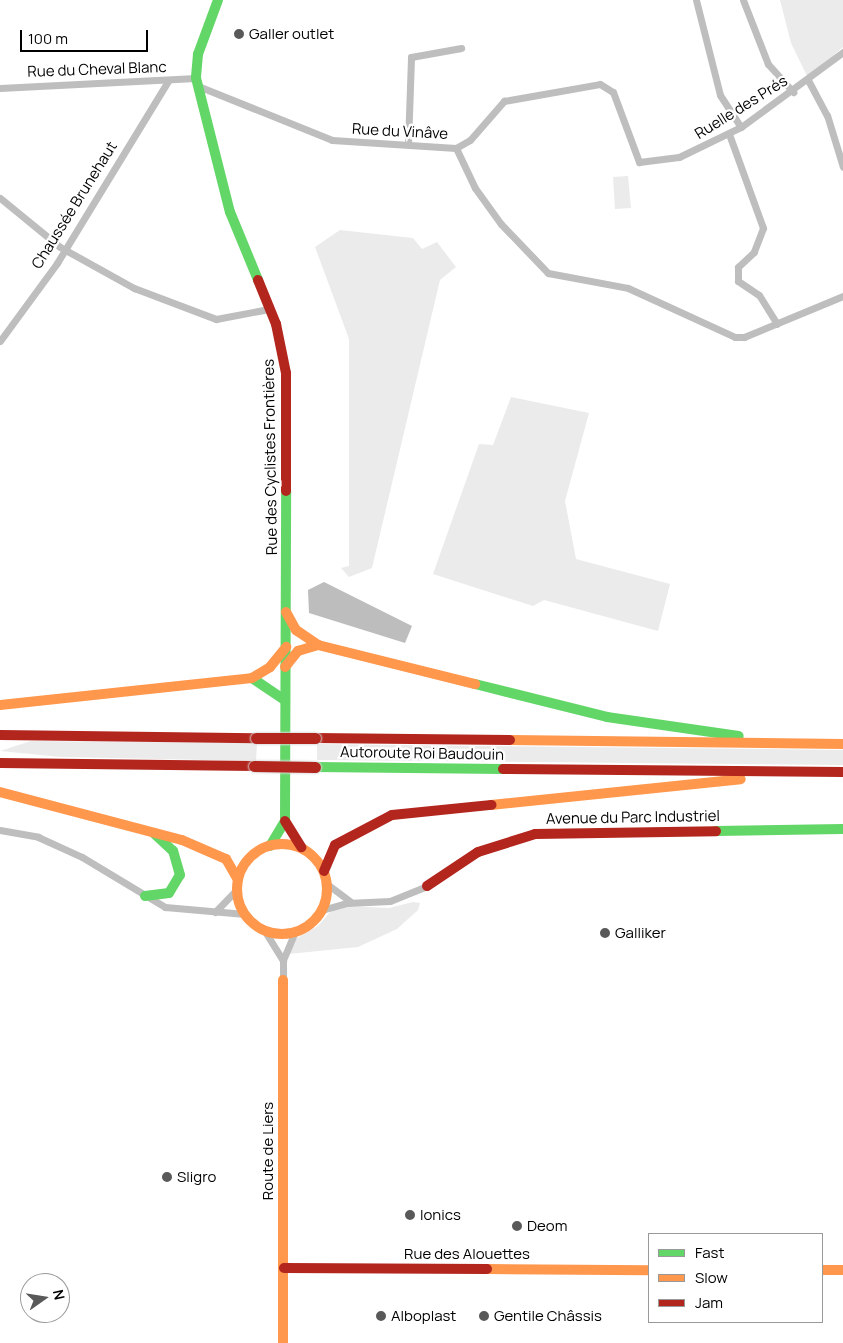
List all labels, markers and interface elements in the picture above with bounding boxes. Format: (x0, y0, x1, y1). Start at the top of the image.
scale bar (22, 20, 150, 52)
place label: Galler outlet (249, 25, 334, 43)
text: 100 m (28, 28, 68, 49)
marker: Galler outlet (233, 28, 245, 40)
street label: Rue du Cheval Blanc (27, 58, 167, 80)
street label: Ruelle des Prés (691, 71, 791, 143)
street label: Rue du Vinâve (351, 119, 449, 143)
street label: Chaussée Brunehaut (28, 138, 120, 272)
street label: Rue des Cyclistes Frontières (259, 359, 281, 555)
street label: Autoroute Roi Baudouin (340, 743, 504, 763)
street label: Avenue du Parc Industriel (546, 806, 720, 828)
place label: Galliker (615, 924, 666, 942)
marker: Galliker (599, 927, 611, 939)
street label: Route de Liers (259, 1102, 277, 1200)
place label: Sligro (177, 1168, 216, 1186)
marker: Sligro (161, 1171, 173, 1183)
place label: Ionics (420, 1206, 461, 1224)
marker: Ionics (404, 1209, 416, 1221)
place label: Deom (527, 1217, 567, 1235)
marker: Deom (511, 1220, 523, 1232)
legend (648, 1233, 823, 1323)
text: Fast (695, 1242, 724, 1263)
street label: Rue des Alouettes (404, 1245, 530, 1263)
text: Slow (695, 1267, 728, 1288)
north arrow (20, 1273, 70, 1323)
text: N (49, 1288, 70, 1302)
text: Jam (695, 1292, 723, 1313)
place label: Alboplast (391, 1307, 456, 1325)
place label: Gentile Châssis (494, 1307, 602, 1325)
marker: Alboplast (375, 1310, 387, 1322)
marker: Gentile Châssis (478, 1310, 490, 1322)

